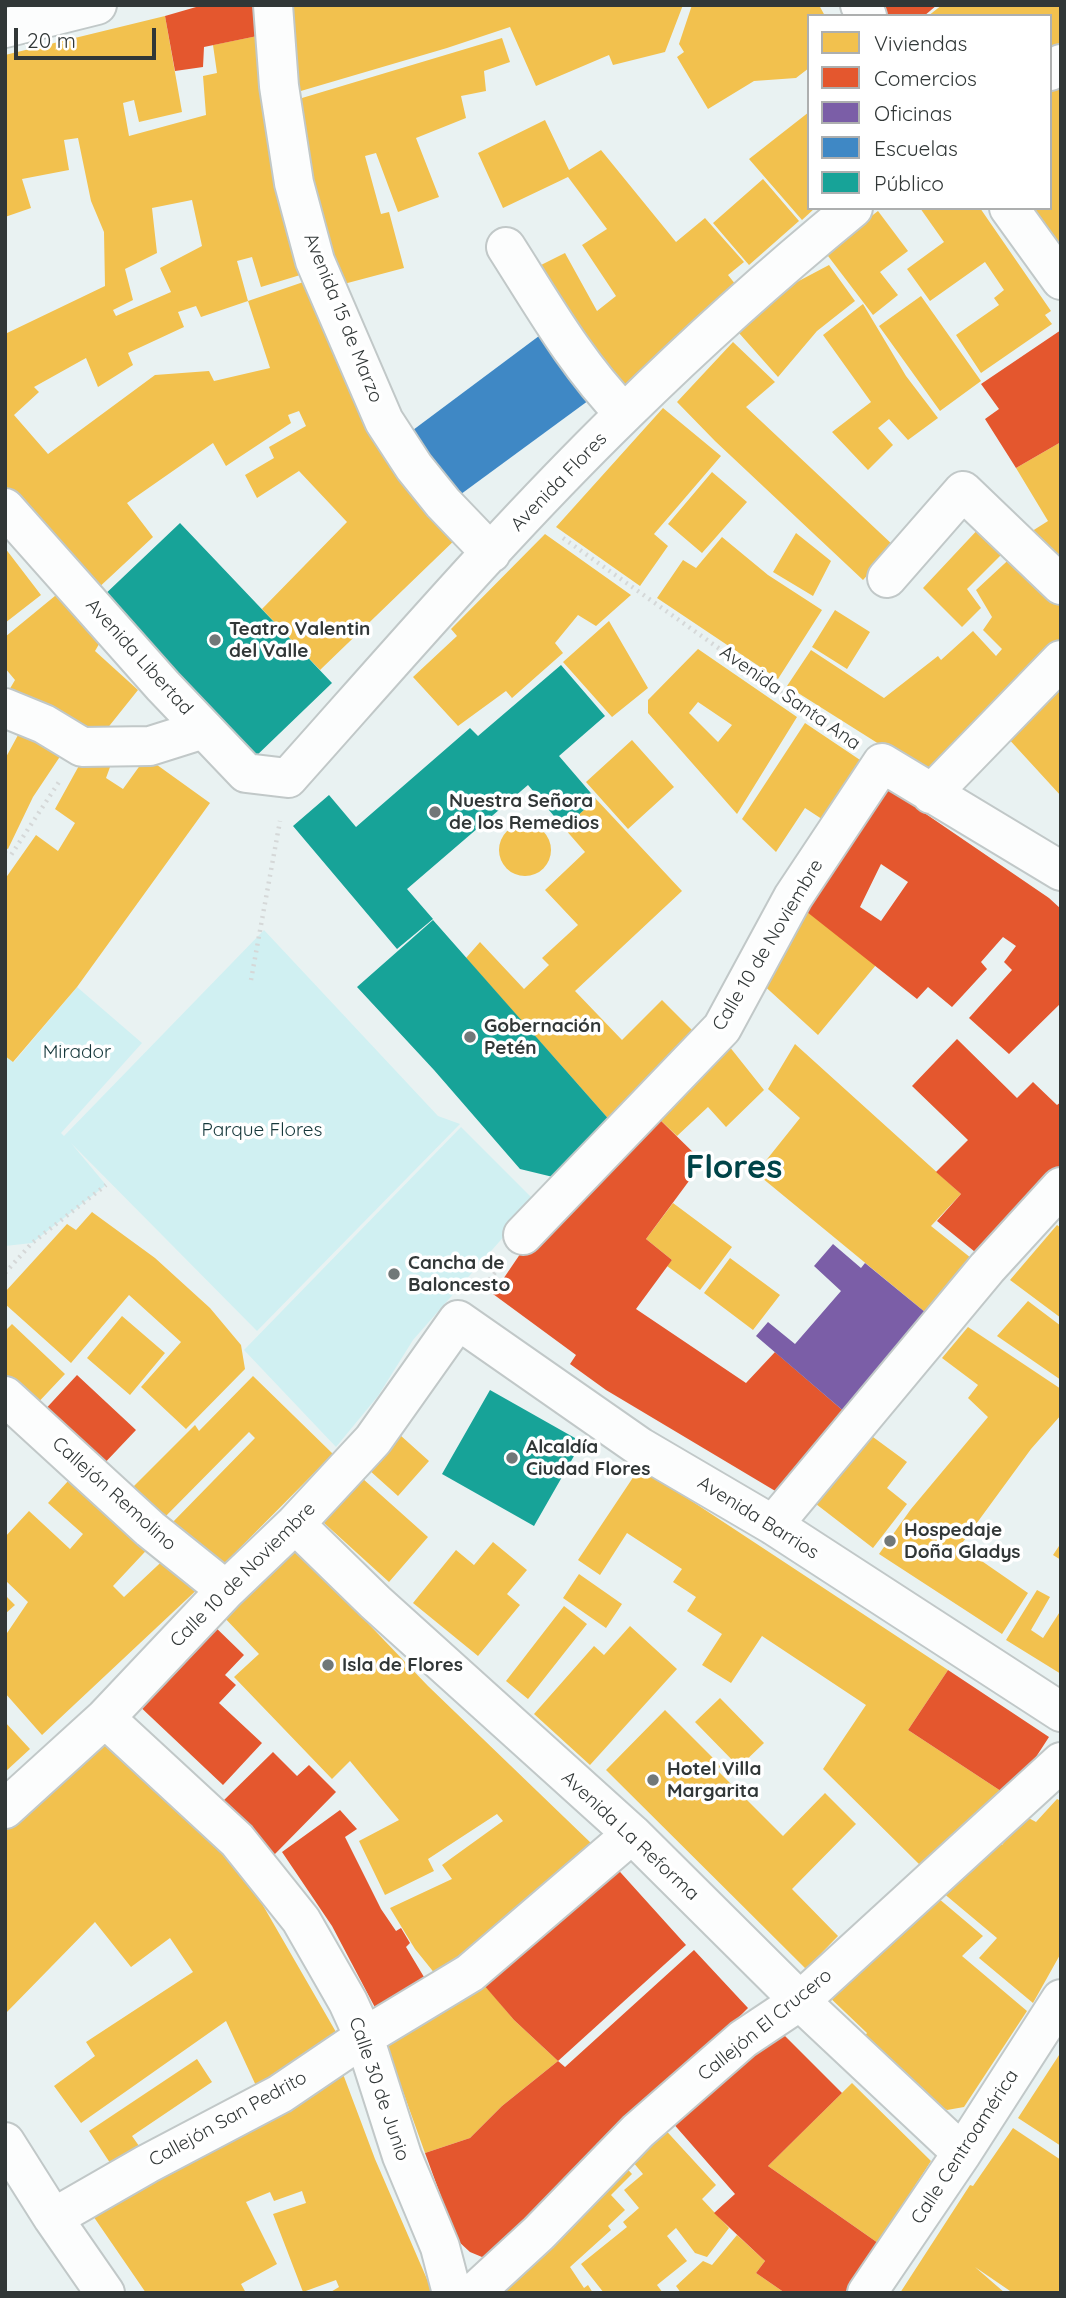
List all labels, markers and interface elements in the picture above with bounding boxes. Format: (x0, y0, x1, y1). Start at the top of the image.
scale bar (18, 14, 159, 58)
legend (807, 14, 1052, 210)
text: 20 m (27, 27, 76, 53)
text: Viviendas (874, 30, 967, 56)
text: Comercios (874, 65, 977, 91)
text: Oficinas (874, 100, 952, 126)
text: Escuelas (874, 135, 958, 161)
text: Público (874, 170, 944, 196)
street label: Avenida 15 de Marzo (299, 230, 387, 406)
street label: Avenida Flores (506, 428, 612, 536)
street label: Avenida Libertad (81, 594, 197, 720)
place label: Teatro Valentin del Valle (229, 618, 370, 662)
marker: Teatro Valentin del Valle (207, 632, 223, 648)
street label: Avenida Santa Ana (715, 641, 865, 755)
place label: Nuestra Señora de los Remedios (449, 790, 599, 834)
marker: Nuestra Señora de los Remedios (427, 804, 443, 820)
street label: Calle 10 de Noviembre (708, 855, 828, 1035)
place label: Gobernación Petén (484, 1015, 601, 1059)
marker: Gobernación Petén (462, 1029, 478, 1045)
park label: Mirador (43, 1041, 111, 1063)
park label: Parque Flores (202, 1119, 322, 1141)
district label: Flores (686, 1148, 782, 1188)
place label: Cancha de Baloncesto (408, 1252, 510, 1296)
marker: Cancha de Baloncesto (386, 1266, 402, 1282)
street label: Callejón Remolino (47, 1432, 181, 1556)
place label: Alcaldía Ciudad Flores (526, 1436, 650, 1480)
marker: Alcaldía Ciudad Flores (504, 1450, 520, 1466)
street label: Avenida Barrios (693, 1472, 823, 1564)
street label: Calle 10 de Noviembre (166, 1498, 320, 1652)
place label: Hospedaje Doña Gladys (904, 1519, 1021, 1563)
marker: Hospedaje Doña Gladys (882, 1533, 898, 1549)
place label: Isla de Flores (342, 1654, 463, 1676)
marker: Isla de Flores (320, 1657, 336, 1673)
place label: Hotel Villa Margarita (667, 1758, 761, 1802)
street label: Avenida La Reforma (557, 1766, 703, 1906)
marker: Hotel Villa Margarita (645, 1772, 661, 1788)
street label: Callejón El Crucero (693, 1964, 837, 2086)
street label: Calle 30 de Junio (344, 2014, 414, 2164)
street label: Calle Centroamérica (907, 2065, 1023, 2229)
street label: Callejón San Pedrito (145, 2066, 311, 2172)

